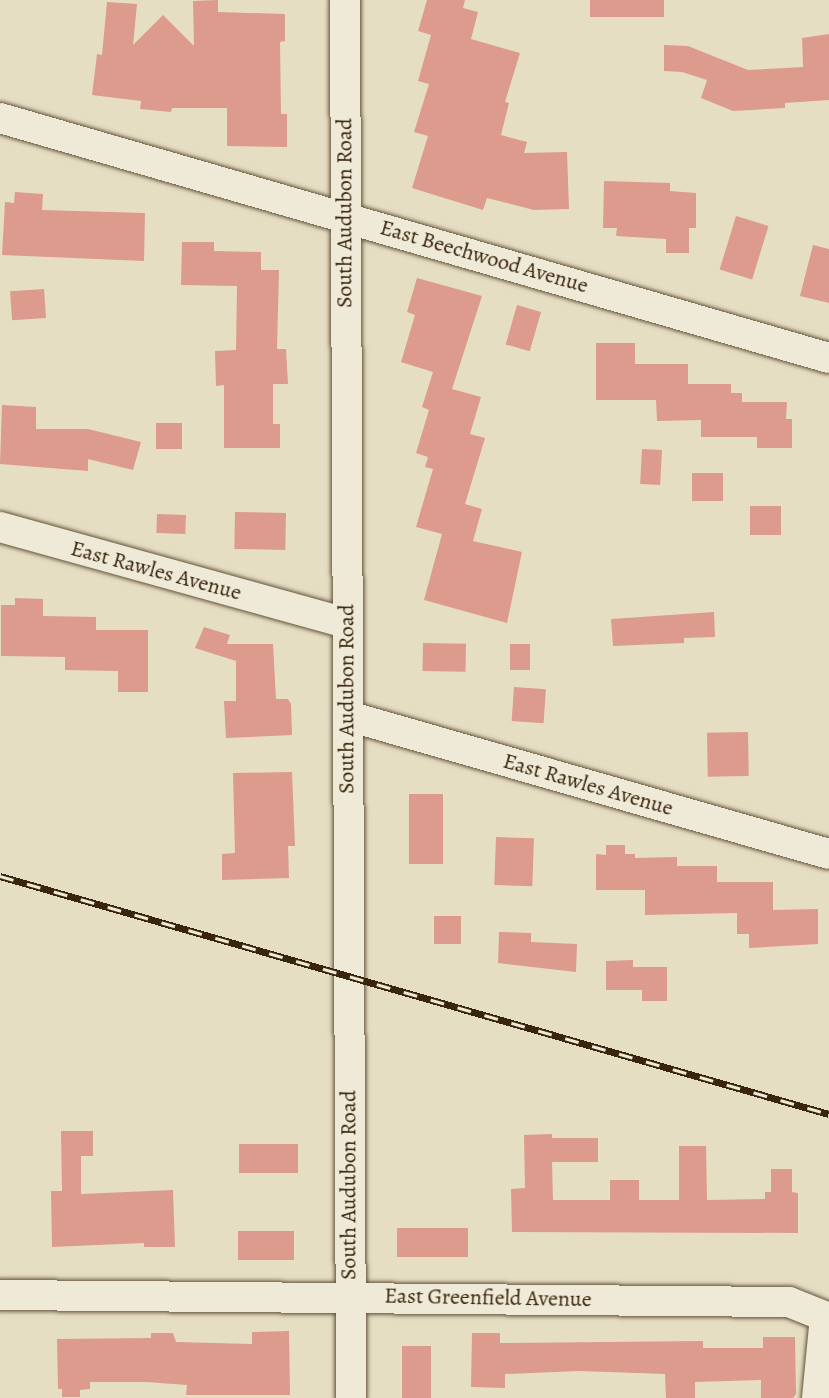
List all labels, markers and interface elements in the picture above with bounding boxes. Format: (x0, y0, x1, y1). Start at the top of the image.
street label: South Audubon Road (332, 118, 358, 308)
street label: East Beechwood Avenue (377, 215, 591, 299)
street label: East Rawles Avenue (68, 536, 244, 606)
street label: South Audubon Road (334, 604, 360, 794)
street label: East Rawles Avenue (500, 748, 676, 822)
street label: South Audubon Road (336, 1090, 362, 1280)
street label: East Greenfield Avenue (384, 1283, 592, 1313)

